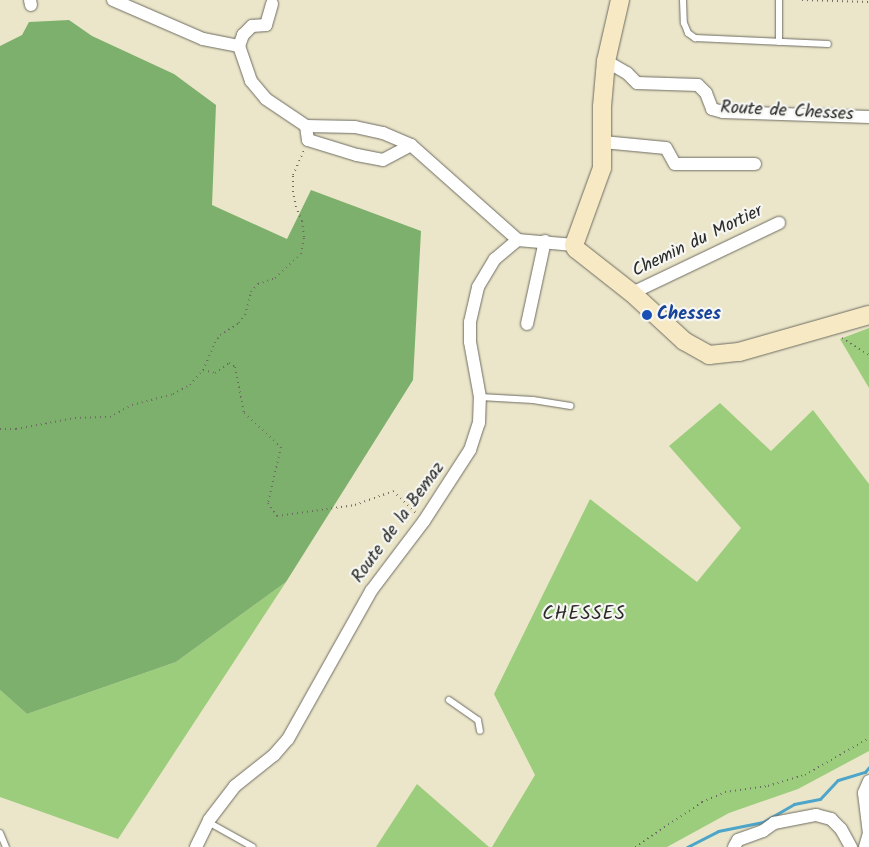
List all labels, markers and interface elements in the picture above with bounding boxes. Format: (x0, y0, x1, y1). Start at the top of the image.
street label: Route de Chesses (720, 98, 854, 126)
street label: Chemin du Mortier (629, 201, 767, 283)
place label: Chesses (657, 304, 721, 326)
marker: Chesses (641, 309, 653, 321)
street label: Route de la Bemaz (348, 458, 450, 588)
district label: CHESSES (541, 604, 627, 626)

